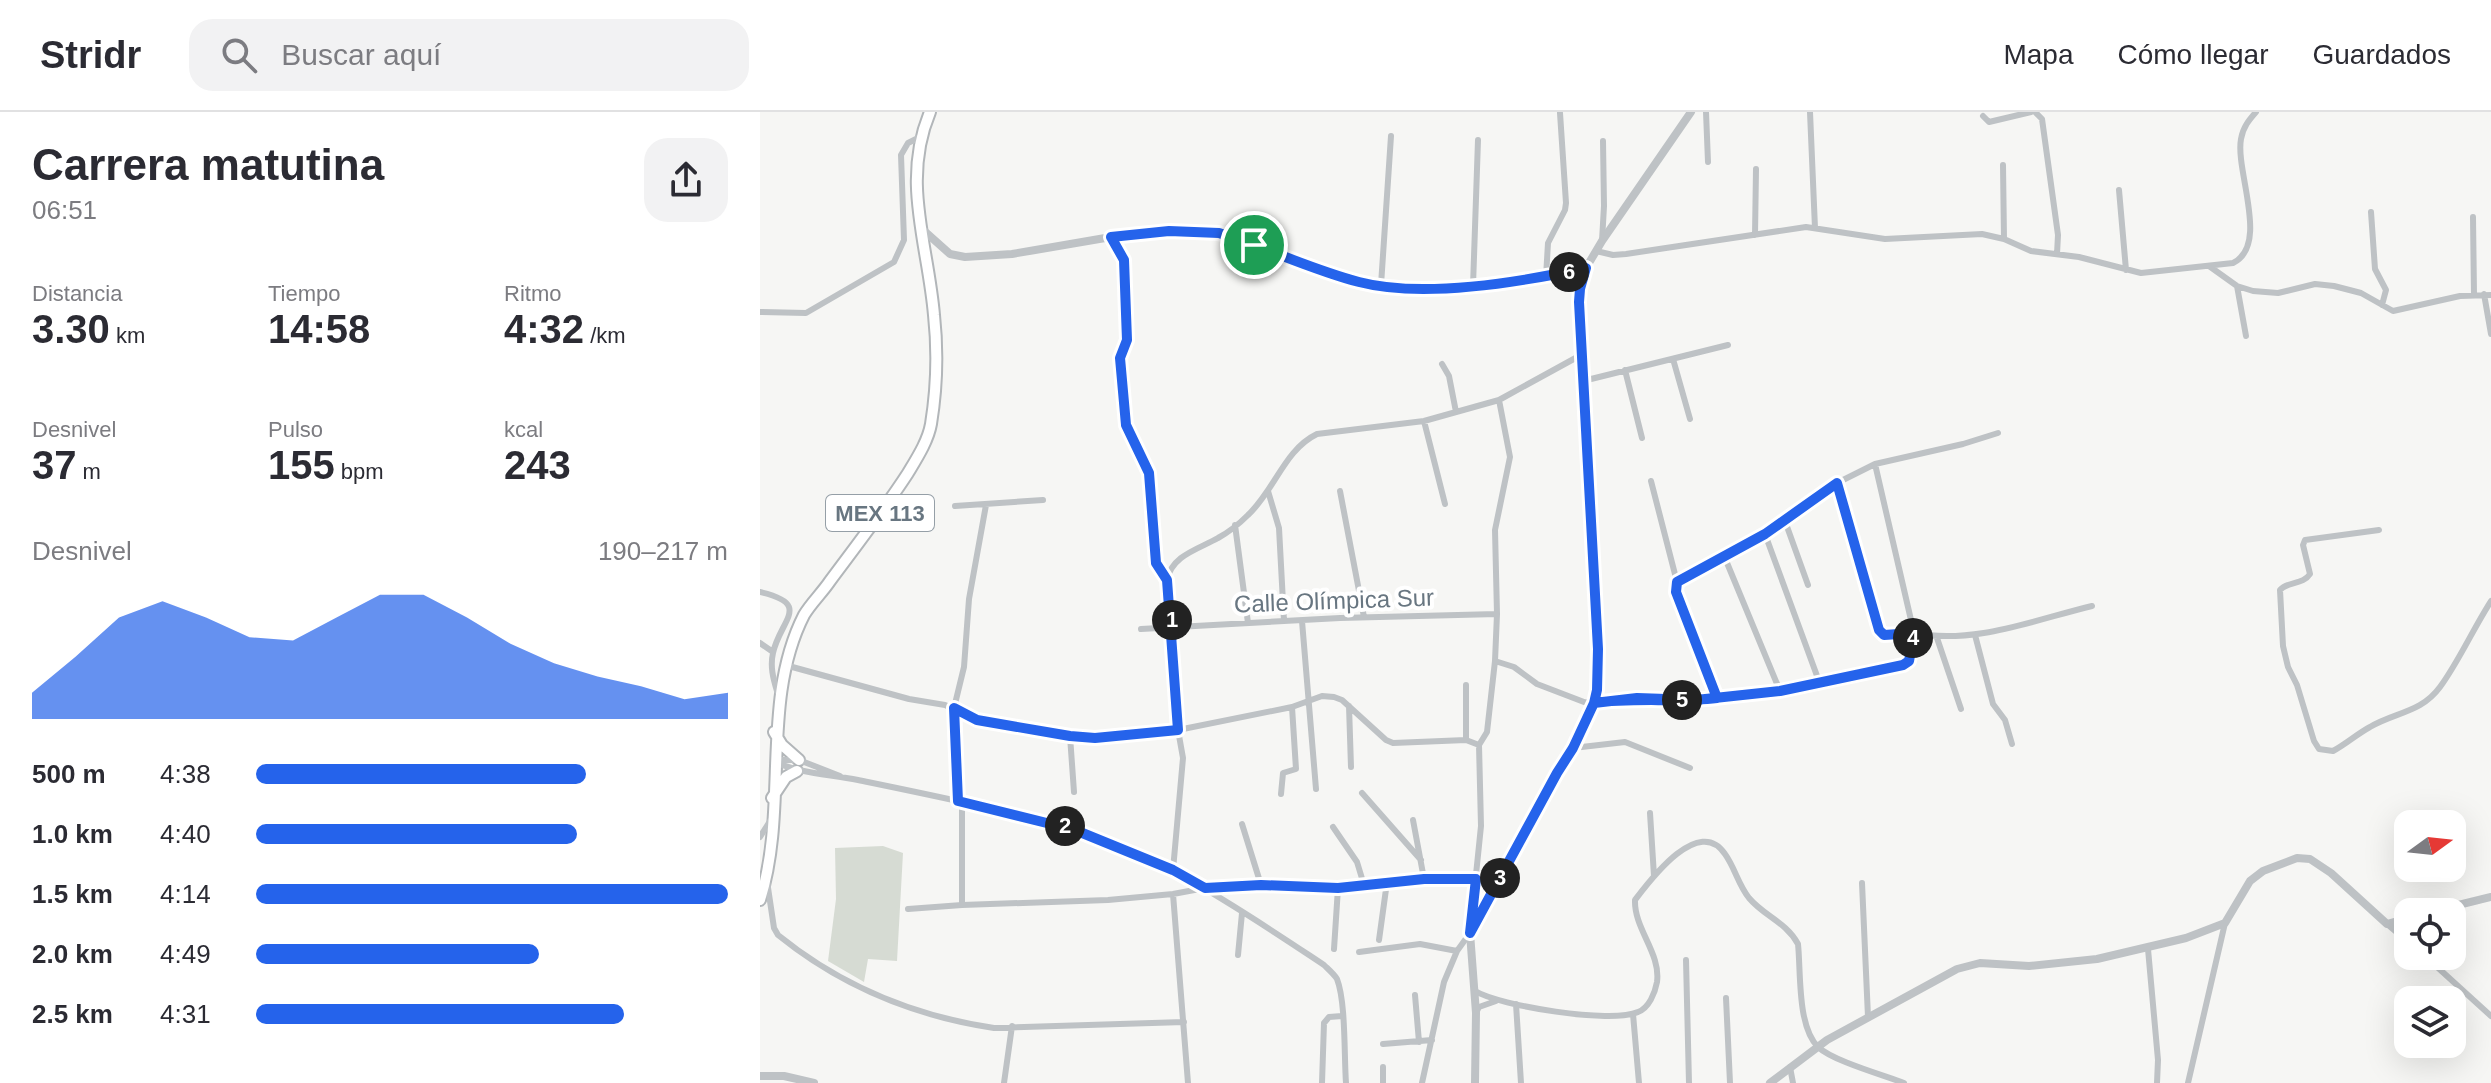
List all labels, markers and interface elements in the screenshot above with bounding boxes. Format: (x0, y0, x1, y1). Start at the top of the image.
search box (189, 19, 749, 91)
icon: search (217, 33, 261, 77)
text: Stridr (40, 34, 141, 76)
text: Buscar aquí (281, 38, 441, 71)
text: Mapa (2003, 39, 2074, 70)
text: Cómo llegar (2118, 39, 2268, 70)
text: Guardados (2312, 39, 2451, 70)
button: share (644, 138, 728, 222)
text: Carrera matutina (32, 140, 384, 189)
text: 06:51 (32, 195, 97, 225)
pin (1220, 211, 1288, 279)
icon: arrive (1232, 223, 1276, 267)
pin: 6 (1549, 252, 1589, 292)
text: 6 (1563, 259, 1575, 284)
text: Distancia (32, 281, 122, 306)
text: Tiempo (268, 281, 341, 306)
text: Ritmo (504, 281, 561, 306)
text: 3.30 (32, 307, 110, 351)
text: 14:58 (268, 307, 370, 351)
text: 4:32 (504, 307, 584, 351)
text: km (110, 323, 145, 348)
text: /km (584, 323, 626, 348)
text: Desnivel (32, 417, 116, 442)
text: Pulso (268, 417, 323, 442)
text: kcal (504, 417, 543, 442)
text: 37 (32, 443, 77, 487)
text: 155 (268, 443, 335, 487)
text: 243 (504, 443, 571, 487)
text: m (77, 459, 101, 484)
text: bpm (335, 459, 384, 484)
road number: MEX 113 (826, 495, 934, 531)
text: Desnivel (32, 536, 132, 566)
text: 190–217 m (598, 536, 728, 566)
street label: Calle Olímpica Sur (1234, 584, 1434, 617)
pin: 1 (1152, 600, 1192, 640)
text: 1 (1166, 607, 1178, 632)
pin: 4 (1893, 618, 1933, 658)
text: 4 (1907, 625, 1919, 650)
pin: 5 (1662, 680, 1702, 720)
text: 5 (1676, 687, 1688, 712)
text: 500 m (32, 759, 106, 789)
text: 4:38 (160, 759, 211, 789)
pin: 2 (1045, 806, 1085, 846)
north arrow (2394, 810, 2466, 882)
map controls (2394, 810, 2466, 1058)
text: 2 (1059, 813, 1071, 838)
text: 1.0 km (32, 819, 113, 849)
text: 4:40 (160, 819, 211, 849)
pin: 3 (1480, 858, 1520, 898)
text: 3 (1494, 865, 1506, 890)
text: 1.5 km (32, 879, 113, 909)
text: 4:14 (160, 879, 211, 909)
button: locate (2394, 898, 2466, 970)
text: 2.0 km (32, 939, 113, 969)
text: 4:49 (160, 939, 211, 969)
button: layers (2394, 986, 2466, 1058)
text: 2.5 km (32, 999, 113, 1029)
text: 4:31 (160, 999, 211, 1029)

